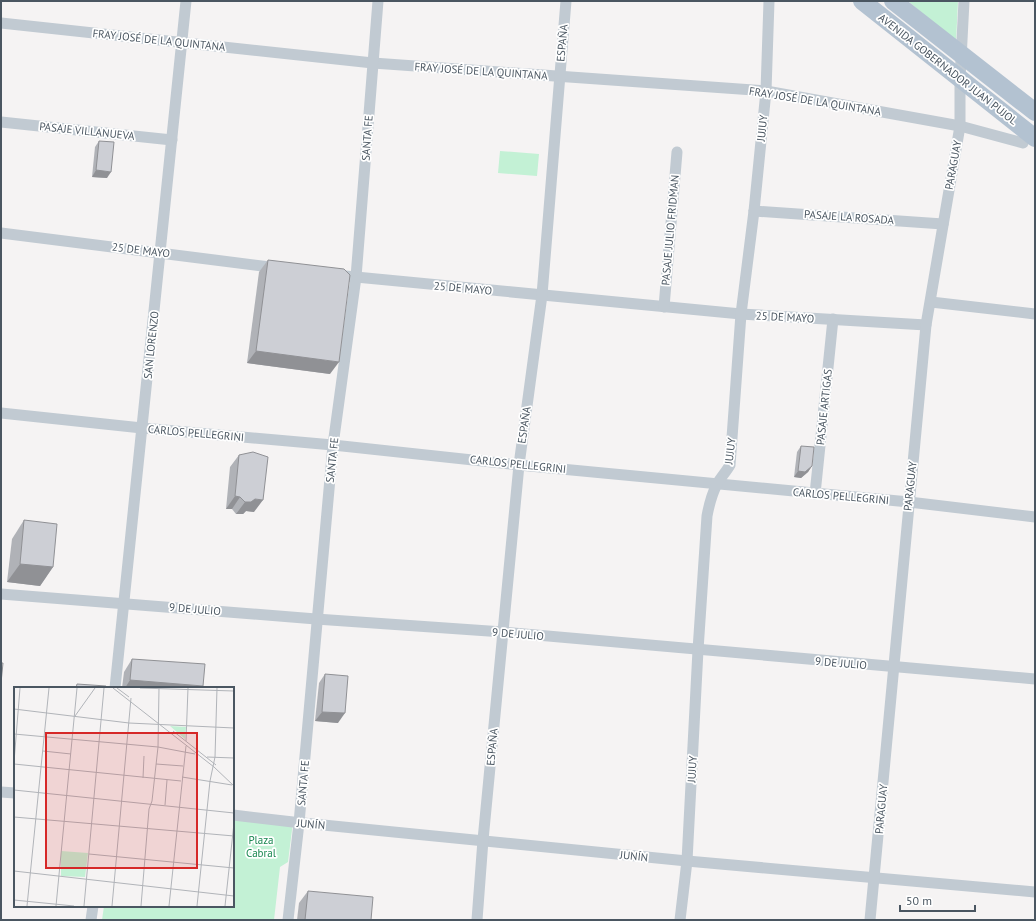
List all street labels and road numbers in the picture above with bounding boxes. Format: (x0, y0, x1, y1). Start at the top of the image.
street label: AVENIDA GOBERNADOR JUAN PUJOL (876, 10, 1021, 128)
street label: ESPAÑA (553, 23, 571, 62)
street label: FRAY JOSÉ DE LA QUINTANA (92, 26, 227, 54)
street label: FRAY JOSÉ DE LA QUINTANA (414, 59, 549, 83)
street label: FRAY JOSÉ DE LA QUINTANA (748, 84, 883, 118)
street label: JUJUY (754, 113, 770, 143)
street label: SANTA FE (358, 115, 376, 161)
street label: PASAJE VILLANUEVA (39, 119, 136, 143)
street label: PARAGUAY (942, 138, 964, 191)
street label: PASAJE JULIO FRIDMAN (658, 174, 682, 286)
street label: PASAJE LA ROSADA (804, 207, 895, 227)
street label: 25 DE MAYO (111, 239, 171, 261)
street label: 25 DE MAYO (433, 278, 493, 298)
street label: 25 DE MAYO (755, 308, 815, 326)
street label: SAN LORENZO (140, 310, 162, 380)
street label: PASAJE ARTIGAS (813, 368, 835, 446)
street label: ESPAÑA (514, 405, 534, 445)
street label: CARLOS PELLEGRINI (147, 422, 245, 444)
street label: JUJUY (721, 436, 739, 466)
street label: SANTA FE (323, 437, 341, 483)
street label: CARLOS PELLEGRINI (469, 452, 567, 476)
street label: PARAGUAY (900, 460, 920, 512)
street label: CARLOS PELLEGRINI (792, 485, 890, 507)
street label: 9 DE JULIO (169, 600, 221, 618)
street label: 9 DE JULIO (492, 625, 544, 643)
street label: 9 DE JULIO (815, 654, 867, 672)
street label: ESPAÑA (483, 727, 501, 766)
street label: JUJUY (684, 754, 700, 784)
street label: SANTA FE (294, 760, 312, 806)
street label: PARAGUAY (872, 783, 890, 835)
street label: JUNÍN (295, 816, 326, 832)
street label: JUNÍN (618, 847, 649, 864)

